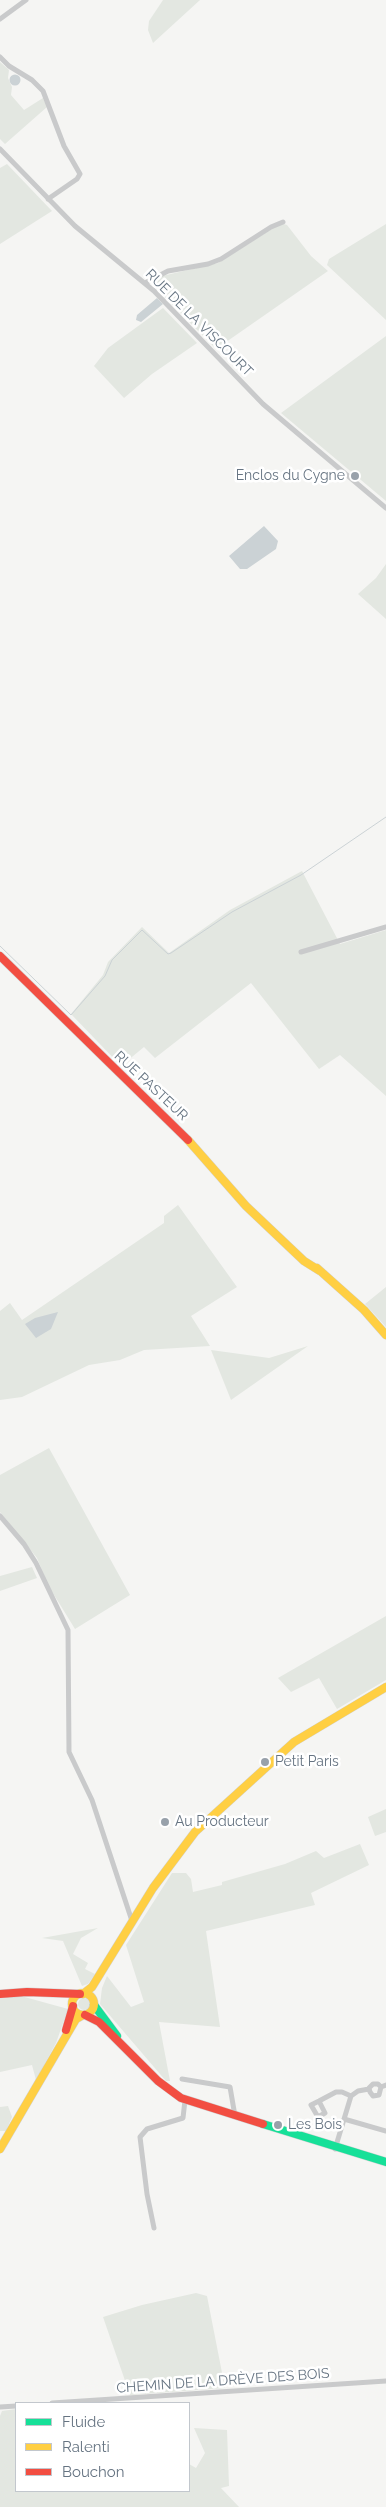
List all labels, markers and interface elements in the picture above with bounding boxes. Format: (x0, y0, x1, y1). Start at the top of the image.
street label: RUE DE LA VISCOURT (142, 266, 256, 380)
place label: Enclos du Cygne (236, 468, 345, 484)
marker: Enclos du Cygne (349, 470, 361, 482)
street label: RUE PASTEUR (111, 1048, 191, 1124)
place label: Petit Paris (275, 1754, 339, 1770)
marker: Petit Paris (259, 1756, 271, 1768)
place label: Au Producteur (175, 1814, 269, 1830)
marker: Au Producteur (159, 1816, 171, 1828)
place label: Les Bois (288, 2117, 342, 2133)
marker: Les Bois (272, 2119, 284, 2131)
street label: CHEMIN DE LA DRÈVE DES BOIS (116, 2365, 330, 2397)
legend (15, 2402, 190, 2492)
text: Fluide (62, 2413, 105, 2431)
text: Ralenti (62, 2438, 110, 2456)
text: Bouchon (62, 2463, 124, 2481)

